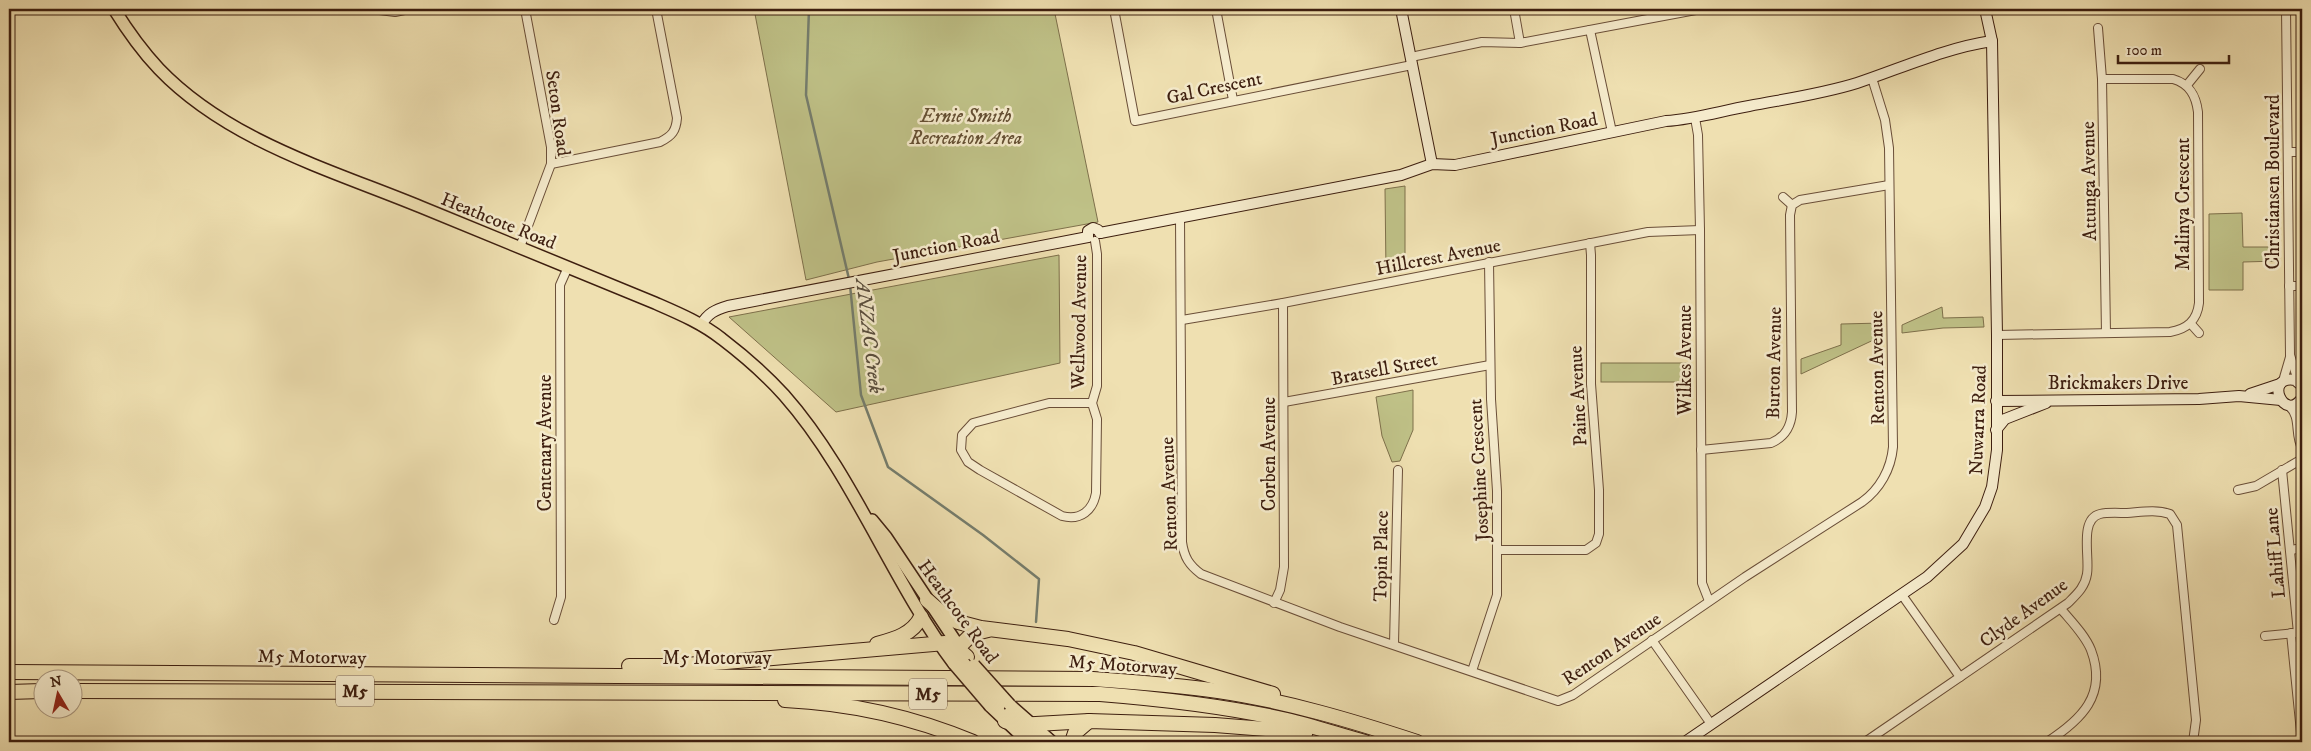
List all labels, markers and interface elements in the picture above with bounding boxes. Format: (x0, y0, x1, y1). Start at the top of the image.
scale bar (2118, 32, 2230, 64)
text: 100 m (2126, 41, 2162, 60)
street label: Gal Crescent (1165, 67, 1264, 110)
street label: Seton Road (540, 69, 575, 158)
street label: Christiansen Boulevard (2262, 94, 2285, 269)
park label: Ernie Smith Recreation Area (909, 105, 1022, 150)
street label: Junction Road (1487, 108, 1600, 151)
street label: Attunga Avenue (2077, 121, 2102, 241)
street label: Malinya Crescent (2172, 138, 2195, 270)
street label: Heathcote Road (437, 188, 560, 255)
street label: Junction Road (889, 225, 1002, 268)
street label: Hillcrest Avenue (1374, 234, 1503, 281)
street label: Wellwood Avenue (1067, 254, 1092, 391)
water label: ANZAC Creek (849, 276, 888, 395)
street label: Wilkes Avenue (1674, 305, 1697, 416)
street label: Burton Avenue (1762, 307, 1787, 419)
street label: Renton Avenue (1865, 310, 1890, 425)
street label: Paine Avenue (1564, 345, 1593, 447)
street label: Bratsell Street (1329, 348, 1439, 391)
street label: Nuwarra Road (1965, 364, 1992, 476)
street label: Brickmakers Drive (2048, 372, 2189, 395)
street label: Centenary Avenue (534, 374, 557, 512)
street label: Corben Avenue (1258, 397, 1281, 511)
street label: Josephine Crescent (1464, 398, 1495, 544)
street label: Renton Avenue (1156, 436, 1183, 551)
street label: Lahiff Lane (2260, 507, 2291, 599)
street label: Topin Place (1369, 510, 1394, 602)
street label: Heathcote Road (913, 556, 1003, 669)
street label: Clyde Avenue (1975, 574, 2072, 653)
street label: Renton Avenue (1558, 608, 1666, 691)
street label: M5 Motorway (257, 645, 368, 670)
street label: M5 Motorway (663, 647, 772, 670)
street label: M5 Motorway (1068, 650, 1179, 681)
north arrow (32, 668, 82, 718)
text: N (49, 672, 64, 692)
road number: M5 (336, 676, 374, 706)
road number: M5 (909, 679, 947, 710)

